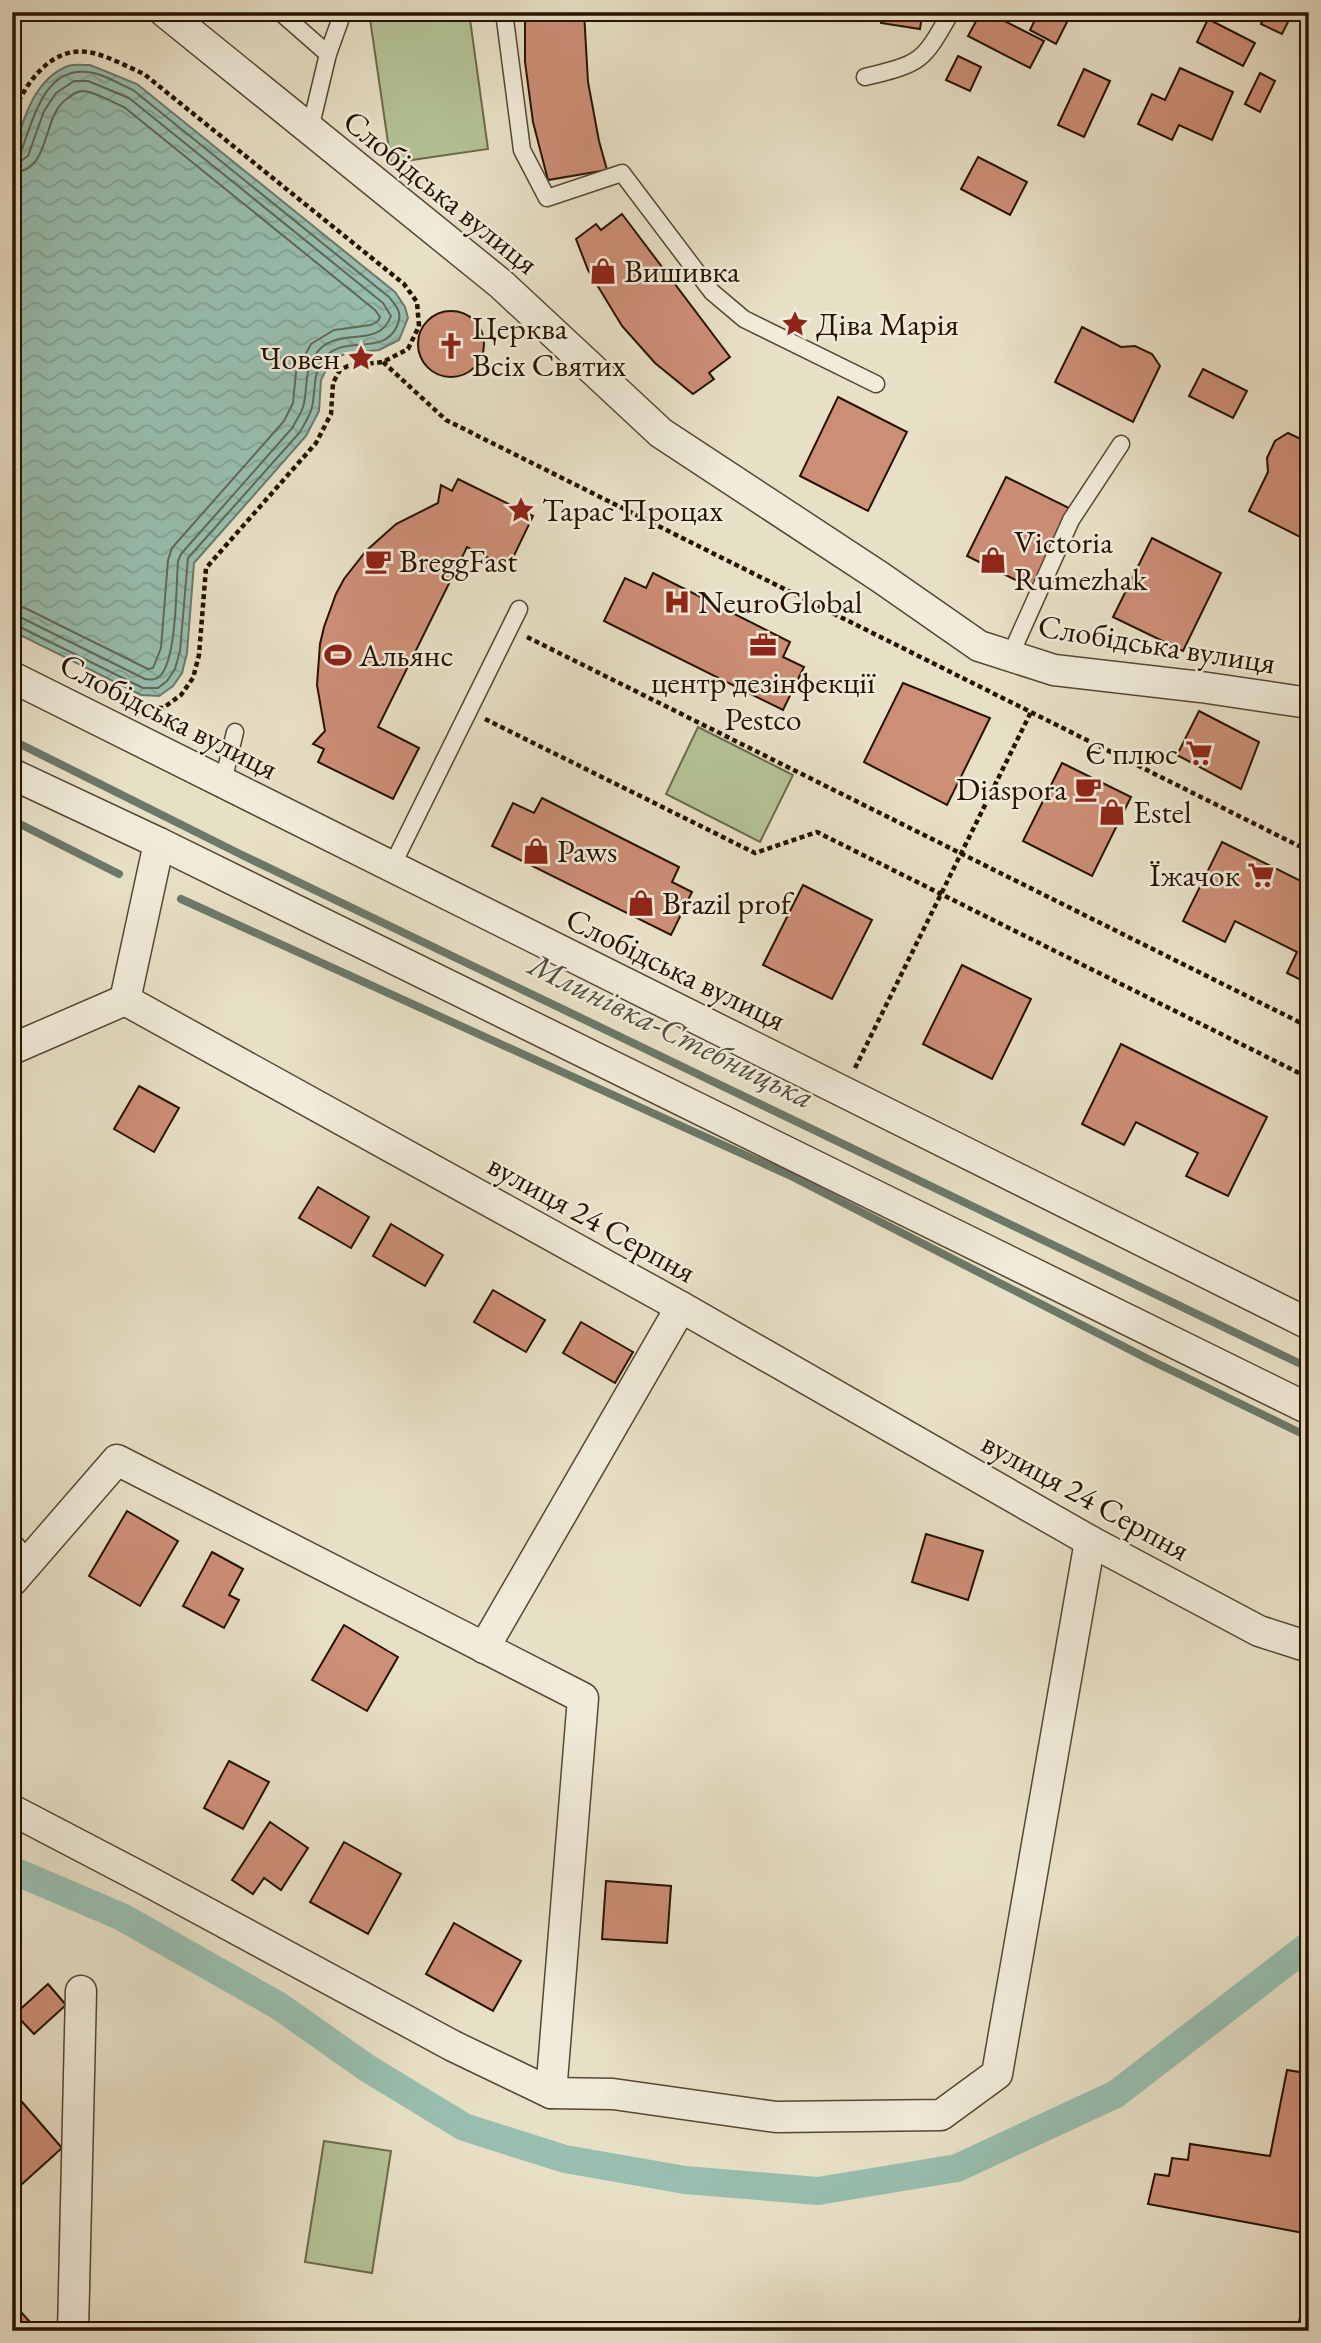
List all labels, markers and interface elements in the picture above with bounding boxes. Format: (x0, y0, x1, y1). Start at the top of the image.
street label: Слобідська вулиця (335, 100, 547, 284)
place label: Вишивка (624, 250, 740, 292)
shop icon: Вишивка (588, 256, 618, 286)
place label: Діва Марія (816, 303, 959, 345)
place label: Церква Всіх Святих (472, 307, 626, 386)
place icon: Діва Марія (780, 309, 810, 339)
church icon: Церква Всіх Святих (436, 331, 466, 361)
place label: Човен (260, 337, 340, 379)
place icon: Човен (346, 343, 376, 373)
place label: Тарас Процах (542, 489, 723, 531)
place icon: Тарас Процах (506, 495, 536, 525)
place label: Victoria Rumezhak (1014, 521, 1148, 600)
place label: BreggFast (399, 540, 517, 582)
shop icon: Victoria Rumezhak (978, 545, 1008, 575)
cafe icon: BreggFast (363, 546, 393, 576)
place label: NeuroGlobal (698, 581, 863, 623)
hospital icon: NeuroGlobal (662, 587, 692, 617)
street label: Слобідська вулиця (1035, 605, 1279, 683)
office icon: центр дезінфекції Pestco (748, 630, 778, 660)
place label: Альянс (358, 634, 453, 676)
sports icon: Альянс (323, 640, 353, 670)
street label: Слобідська вулиця (53, 643, 285, 789)
place label: центр дезінфекції Pestco (651, 661, 876, 740)
place label: Є плюс (1085, 732, 1178, 774)
supermarket icon: Є плюс (1184, 738, 1214, 768)
place label: Diaspora (956, 768, 1067, 810)
cafe icon: Diaspora (1073, 774, 1103, 804)
place label: Estel (1133, 791, 1192, 833)
shop icon: Estel (1097, 797, 1127, 827)
place label: Paws (557, 830, 617, 872)
shop icon: Paws (521, 836, 551, 866)
place label: Їжачок (1150, 854, 1240, 896)
supermarket icon: Їжачок (1246, 860, 1276, 890)
place label: Brazil prof (662, 882, 795, 924)
shop icon: Brazil prof (626, 888, 656, 918)
street label: Слобідська вулиця (559, 898, 793, 1040)
water label: Млинівка-Стебницька (520, 942, 822, 1118)
street label: вулиця 24 Серпня (480, 1143, 704, 1293)
street label: вулиця 24 Серпня (974, 1421, 1198, 1571)

